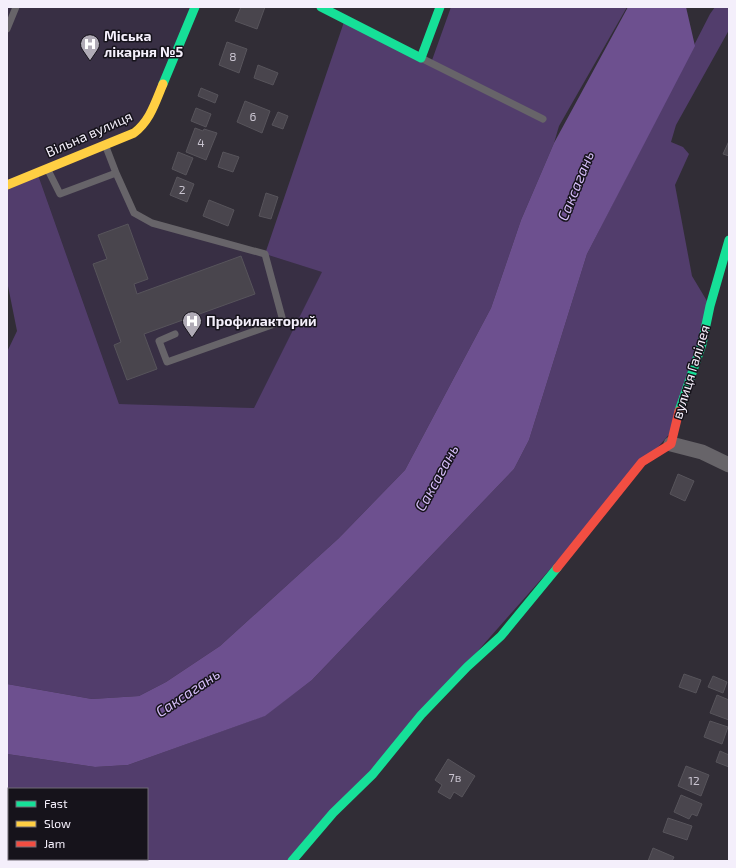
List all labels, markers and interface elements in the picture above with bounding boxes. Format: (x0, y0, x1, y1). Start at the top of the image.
place label: Міська лікарня №5 (104, 27, 183, 60)
hospital icon: Міська лікарня №5 (79, 33, 101, 61)
house number: 8 (229, 49, 237, 63)
street label: Вільна вулиця (43, 107, 135, 160)
house number: 6 (250, 109, 257, 123)
house number: 4 (197, 135, 205, 149)
water label: Саксагань (553, 148, 597, 223)
house number: 2 (179, 182, 186, 196)
hospital icon: Профилакторий (181, 310, 203, 338)
place label: Профилакторий (206, 312, 317, 329)
street label: вулиця Галілея (668, 323, 713, 421)
water label: Саксагань (410, 441, 462, 514)
water label: Саксагань (152, 664, 223, 720)
house number: 7в (449, 770, 461, 784)
house number: 12 (688, 773, 700, 787)
legend (8, 788, 148, 860)
text: Fast (44, 796, 68, 810)
text: Slow (44, 816, 71, 830)
text: Jam (44, 836, 65, 850)

